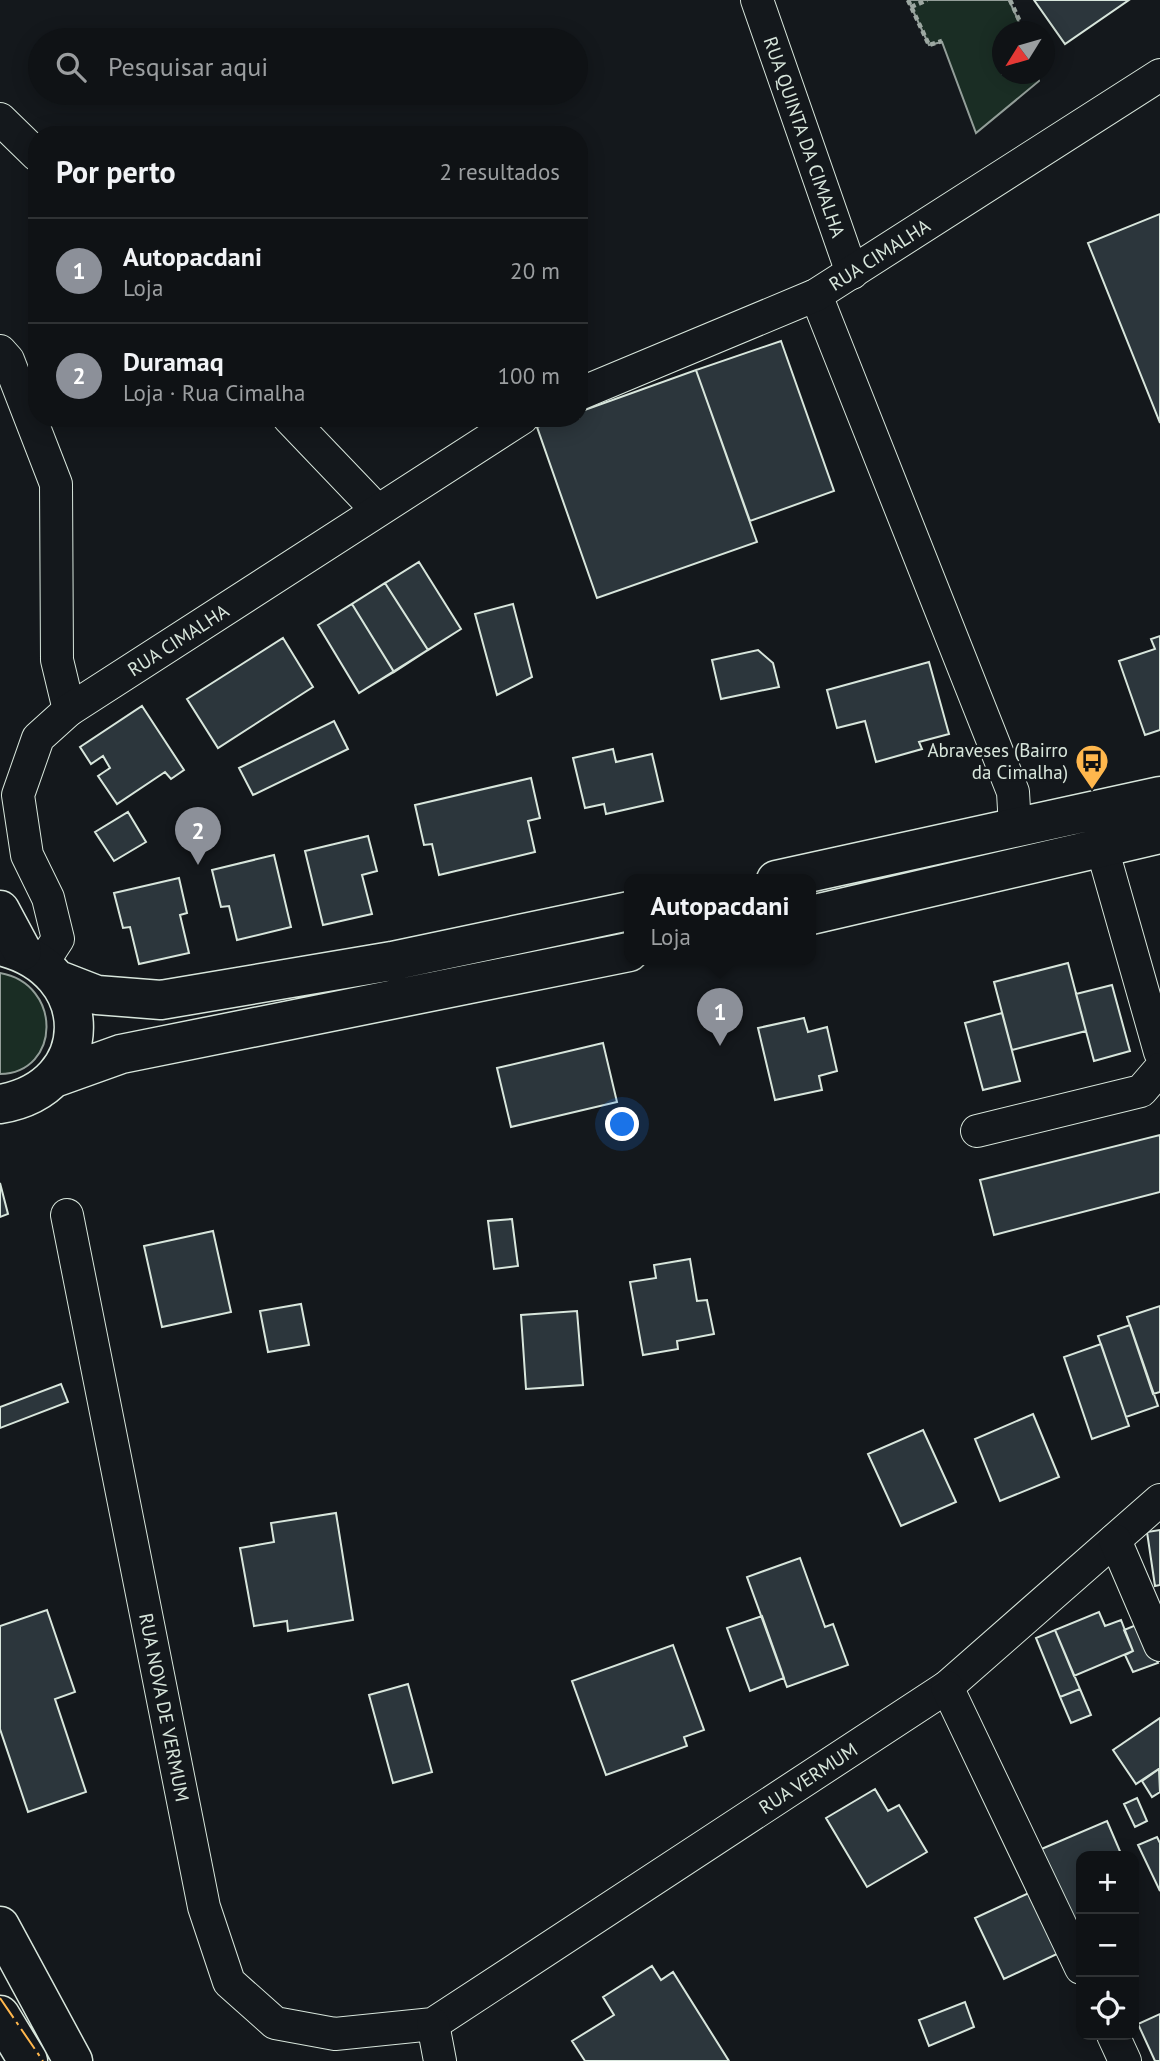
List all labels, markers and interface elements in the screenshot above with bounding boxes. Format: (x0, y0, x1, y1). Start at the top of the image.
north arrow (992, 21, 1055, 84)
search box (28, 28, 588, 105)
street label: RUA QUINTA DA CIMALHA (759, 33, 851, 241)
icon: search (52, 48, 90, 86)
text: Pesquisar aqui (108, 50, 268, 83)
text: Por perto (56, 152, 176, 191)
text: 2 resultados (439, 157, 560, 186)
street label: RUA CIMALHA (824, 213, 934, 296)
text: Autopacdani (123, 240, 262, 273)
text: 1 (72, 256, 86, 285)
text: 20 m (510, 256, 560, 285)
text: Loja (123, 273, 163, 302)
text: Duramaq (123, 345, 224, 378)
text: 2 (72, 361, 86, 390)
text: 100 m (498, 361, 560, 390)
text: Loja · Rua Cimalha (123, 378, 305, 407)
street label: RUA CIMALHA (123, 598, 233, 681)
place label: Abraveses (Bairro da Cimalha) (927, 738, 1068, 784)
bus stop icon: Abraveses (Bairro da Cimalha) (1073, 742, 1111, 791)
pin: 2 (175, 807, 221, 865)
popup (624, 874, 816, 965)
text: Autopacdani (651, 889, 789, 922)
text: Loja (651, 922, 691, 951)
pin: 1 (697, 988, 743, 1046)
your location (605, 1107, 639, 1141)
street label: RUA NOVA DE VERMUM (134, 1611, 195, 1804)
street label: RUA VERMUM (754, 1737, 862, 1819)
map controls (1076, 1851, 1139, 2040)
button: + (1076, 1851, 1139, 1914)
button: − (1076, 1914, 1139, 1977)
button: locate (1076, 1977, 1139, 2040)

